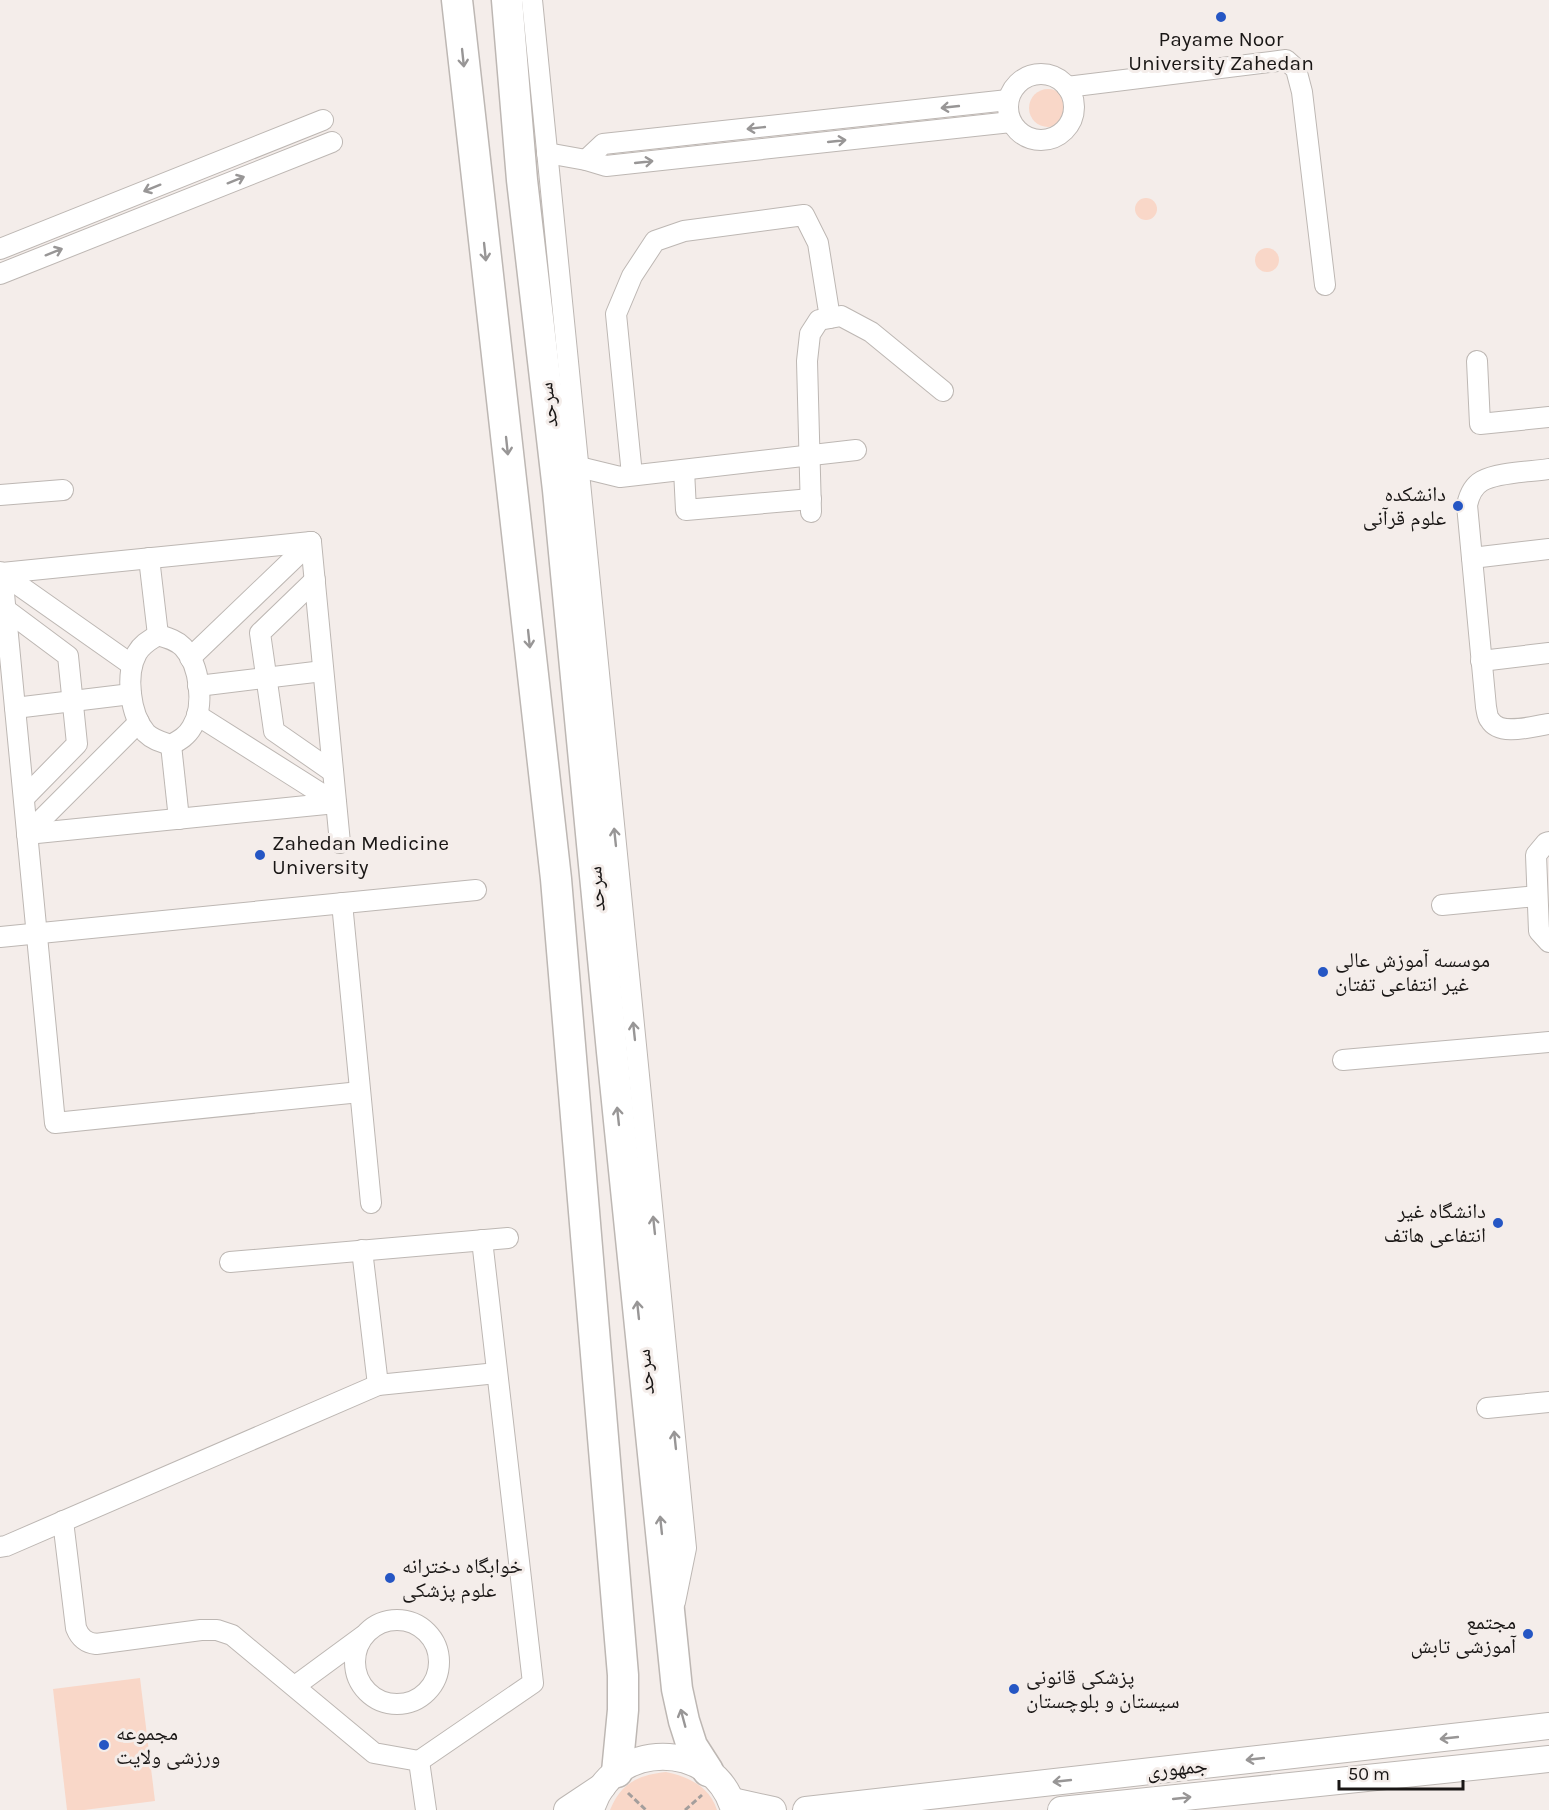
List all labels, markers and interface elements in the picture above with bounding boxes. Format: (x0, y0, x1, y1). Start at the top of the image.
marker: Payame Noor University Zahedan (1214, 10, 1228, 24)
place label: Payame Noor University Zahedan (1128, 27, 1314, 75)
one-way arrow (458, 48, 469, 68)
one-way arrow (941, 102, 961, 113)
one-way arrow (747, 123, 767, 134)
one-way arrow (827, 135, 847, 146)
one-way arrow (633, 156, 653, 167)
one-way arrow (226, 174, 244, 185)
one-way arrow (143, 183, 162, 194)
one-way arrow (480, 242, 491, 261)
one-way arrow (45, 246, 63, 257)
street label: سرحد (533, 381, 563, 429)
one-way arrow (502, 435, 513, 455)
place label: دانشکده علوم قرآنی (1363, 482, 1446, 532)
marker: دانشکده علوم قرآنی (1451, 499, 1465, 513)
one-way arrow (524, 629, 535, 649)
one-way arrow (609, 827, 620, 847)
place label: Zahedan Medicine University (272, 831, 449, 879)
marker: Zahedan Medicine University (253, 848, 267, 862)
street label: سرحد (582, 865, 610, 913)
place label: موسسه آموزش عالی غیر انتفاعی تفتان (1335, 948, 1490, 997)
marker: موسسه آموزش عالی غیر انتفاعی تفتان (1316, 965, 1330, 979)
one-way arrow (628, 1021, 639, 1041)
one-way arrow (612, 1107, 623, 1127)
place label: دانشگاه غیر انتفاعی هاتف (1384, 1199, 1486, 1248)
one-way arrow (648, 1215, 659, 1235)
marker: دانشگاه غیر انتفاعی هاتف (1491, 1216, 1505, 1230)
one-way arrow (633, 1301, 644, 1320)
street label: سرحد (631, 1348, 659, 1396)
one-way arrow (669, 1430, 680, 1450)
one-way arrow (655, 1515, 666, 1535)
place label: خوابگاه دخترانه علوم پزشکی (402, 1554, 523, 1604)
marker: خوابگاه دخترانه علوم پزشکی (383, 1571, 397, 1585)
place label: مجتمع آموزشی تابش (1411, 1610, 1517, 1659)
marker: مجتمع آموزشی تابش (1521, 1627, 1535, 1641)
place label: پزشکی قانونی سیستان و بلوچستان (1026, 1665, 1180, 1713)
marker: پزشکی قانونی سیستان و بلوچستان (1007, 1682, 1021, 1696)
one-way arrow (677, 1709, 689, 1728)
place label: مجموعه ورزشی ولایت (116, 1721, 220, 1770)
one-way arrow (1440, 1732, 1460, 1743)
marker: مجموعه ورزشی ولایت (97, 1738, 111, 1752)
street label: جمهوری (1145, 1753, 1209, 1783)
scale bar (1339, 1753, 1464, 1791)
one-way arrow (1246, 1754, 1266, 1765)
text: 50 m (1348, 1763, 1390, 1785)
one-way arrow (1052, 1776, 1072, 1787)
one-way arrow (1172, 1792, 1192, 1803)

